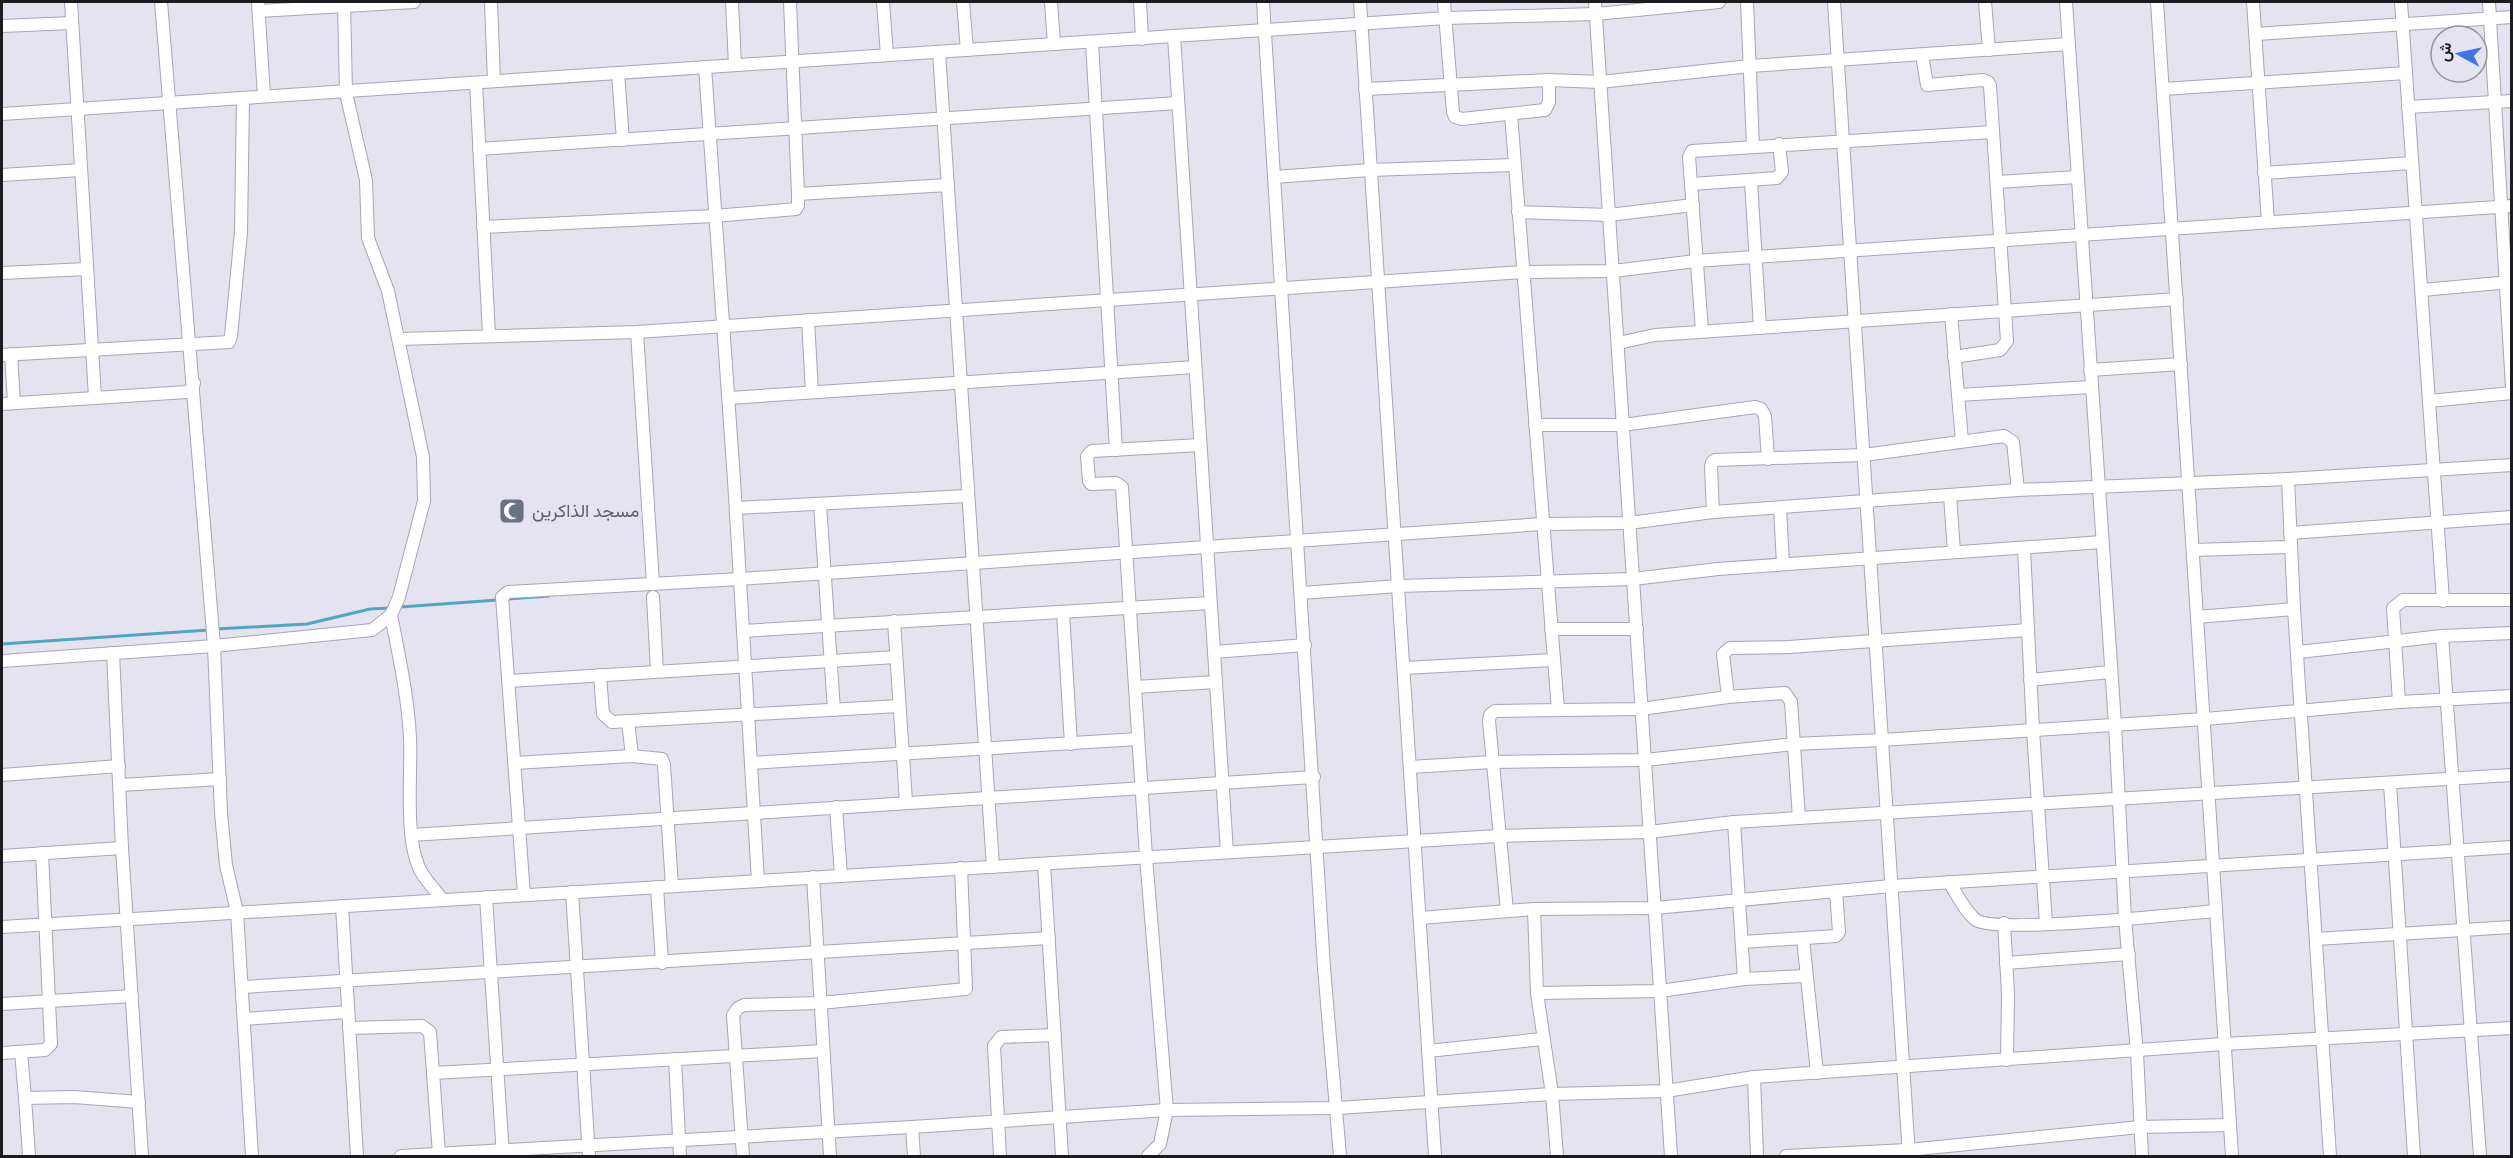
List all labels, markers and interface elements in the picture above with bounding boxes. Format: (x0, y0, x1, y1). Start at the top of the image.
north arrow (2429, 24, 2489, 84)
text: ش (2433, 41, 2455, 63)
mosque icon: مسجد الذاكرين (497, 496, 527, 526)
place label: مسجد الذاكرين (532, 499, 639, 522)

